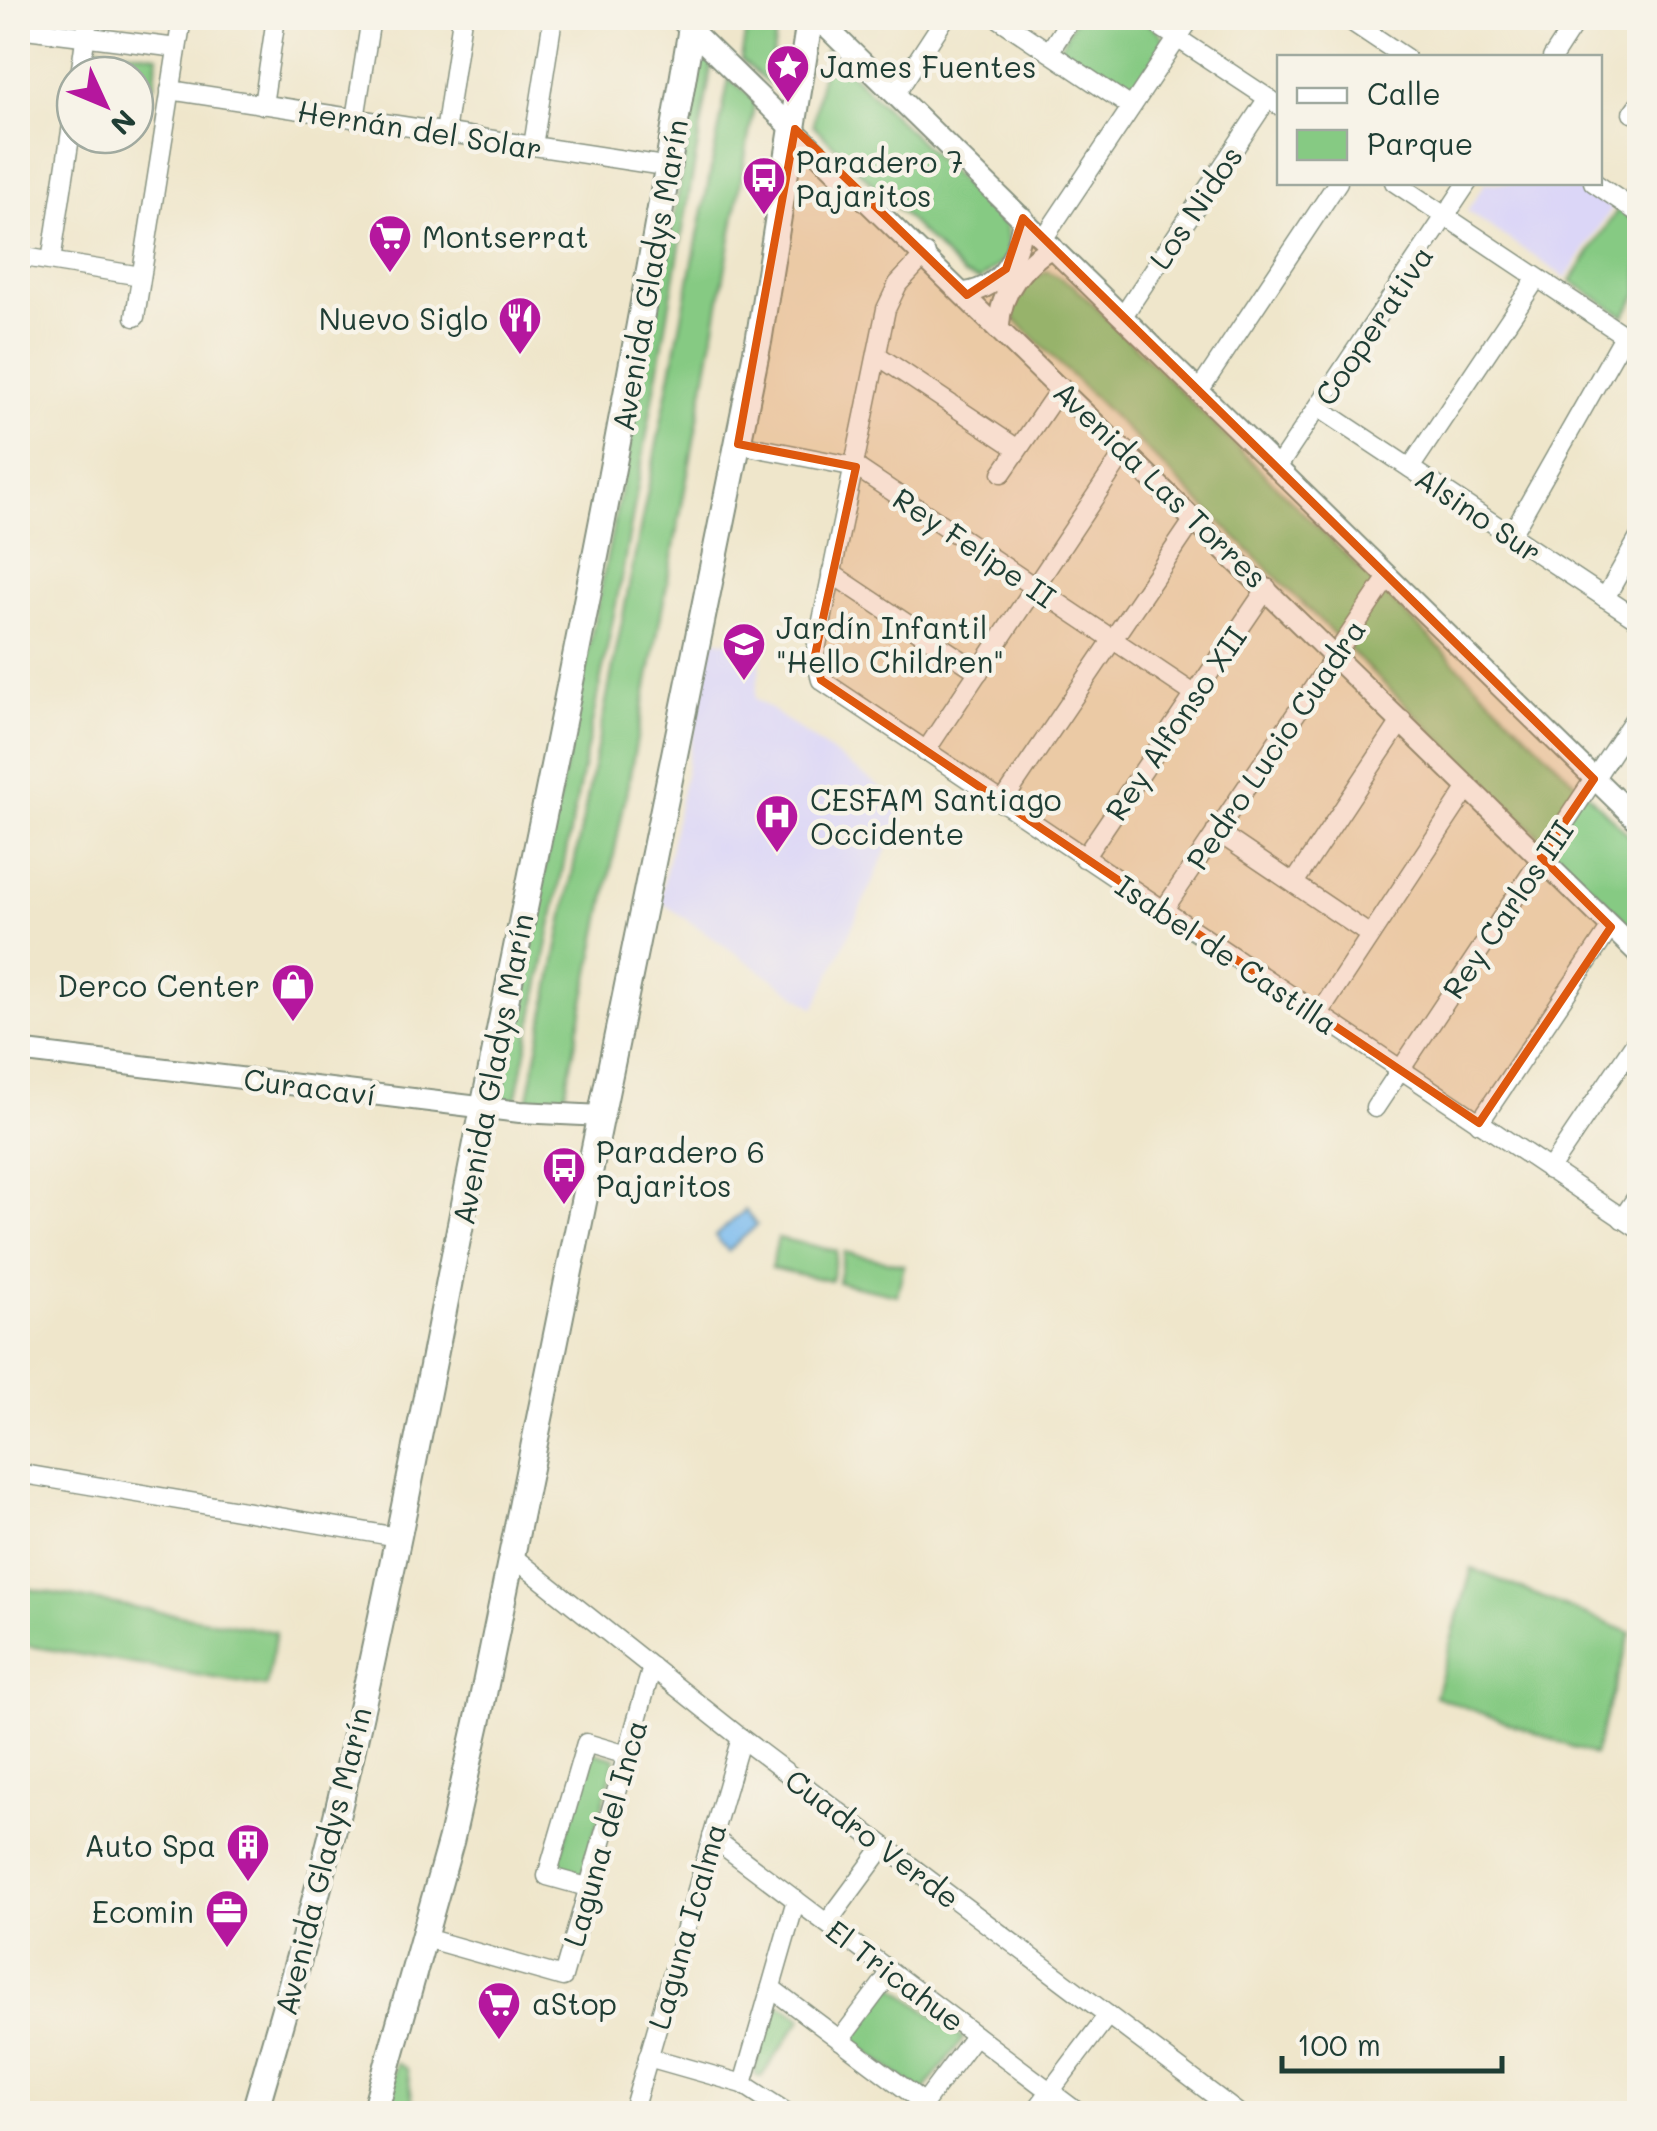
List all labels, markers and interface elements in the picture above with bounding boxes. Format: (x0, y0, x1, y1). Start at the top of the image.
place icon: James Fuentes (765, 43, 811, 104)
place label: James Fuentes (820, 46, 1037, 86)
north arrow (55, 55, 155, 155)
legend (1277, 55, 1602, 185)
text: Calle (1367, 73, 1441, 113)
street label: Hernán del Solar (295, 90, 545, 168)
text: N (103, 103, 144, 143)
street label: Avenida Gladys Marín (602, 116, 696, 434)
text: Parque (1367, 123, 1473, 163)
street label: Los Nidos (1139, 138, 1251, 276)
place label: Paradero 7 Pajaritos (796, 141, 964, 215)
bus stop icon: Paradero 7 Pajaritos (741, 155, 787, 216)
supermarket icon: Montserrat (367, 213, 413, 274)
place label: Montserrat (422, 216, 589, 256)
street label: Cooperativa (1305, 237, 1441, 413)
restaurant icon: Nuevo Siglo (497, 295, 543, 356)
place label: Nuevo Siglo (319, 298, 488, 338)
street label: Avenida Las Torres (1046, 372, 1276, 596)
street label: Alsino Sur (1408, 457, 1550, 571)
street label: Rey Felipe II (886, 478, 1064, 616)
place label: Jardín Infantil "Hello Children" (776, 607, 1004, 681)
street label: Pedro Lucio Cuadra (1176, 611, 1374, 877)
street label: Rey Alfonso XII (1095, 618, 1255, 828)
school or university icon: Jardín Infantil "Hello Children" (721, 621, 767, 682)
place label: CESFAM Santiago Occidente (810, 779, 1062, 853)
hospital icon: CESFAM Santiago Occidente (754, 793, 800, 854)
street label: Rey Carlos III (1432, 812, 1582, 1006)
street label: Isabel de Castilla (1108, 865, 1346, 1043)
street label: Avenida Gladys Marín (442, 910, 542, 1228)
shop icon: Derco Center (270, 962, 316, 1023)
place label: Derco Center (57, 965, 260, 1005)
street label: Curacaví (241, 1058, 379, 1114)
place label: Paradero 6 Pajaritos (596, 1131, 765, 1205)
bus stop icon: Paradero 6 Pajaritos (541, 1145, 587, 1206)
street label: Avenida Gladys Marín (264, 1703, 380, 2019)
street label: Laguna del Inca (553, 1715, 655, 1951)
street label: Cuadro Verde (778, 1759, 968, 1917)
street label: Laguna Icalma (637, 1818, 735, 2034)
building icon: Auto Spa (225, 1822, 271, 1883)
place label: Auto Spa (84, 1825, 216, 1865)
office icon: Ecomin (204, 1888, 250, 1949)
place label: Ecomin (92, 1891, 194, 1931)
street label: El Tricahue (819, 1910, 973, 2040)
supermarket icon: aStop (476, 1980, 522, 2041)
place label: aStop (532, 1983, 617, 2023)
scale bar (1282, 2011, 1502, 2073)
text: 100 m (1297, 2024, 1381, 2064)

